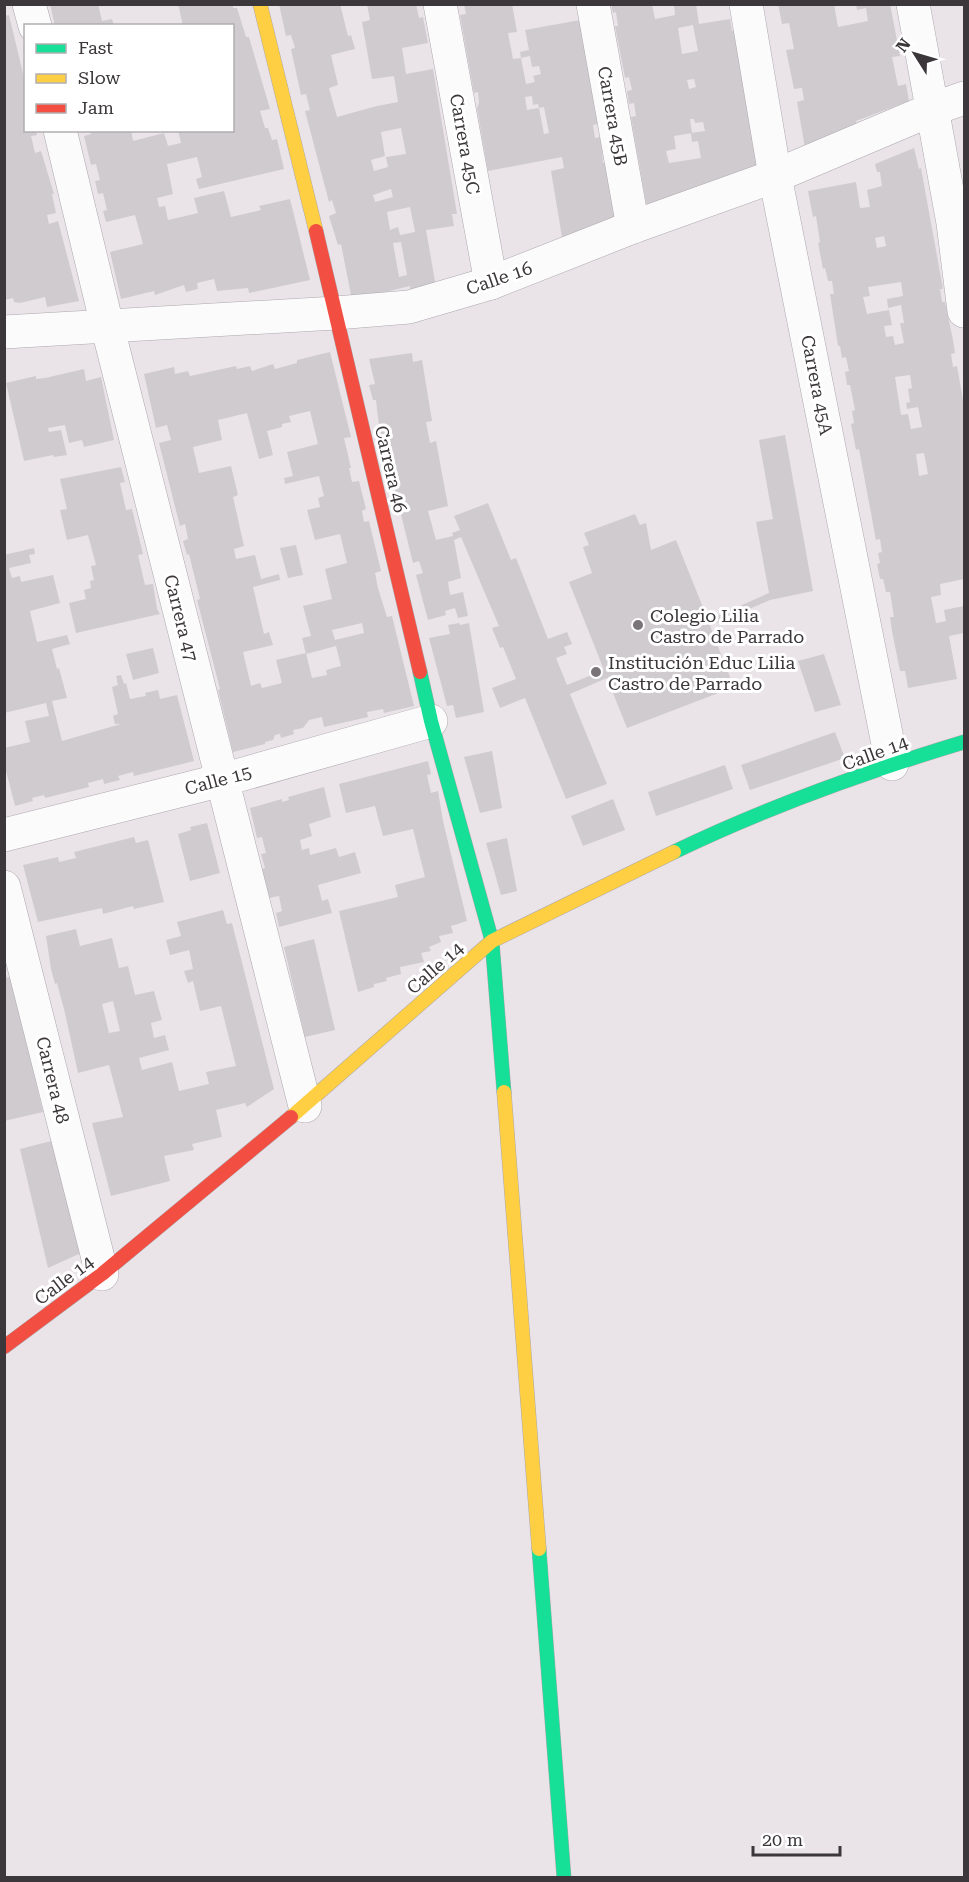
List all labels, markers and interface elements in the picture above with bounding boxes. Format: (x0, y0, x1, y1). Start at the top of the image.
legend (24, 24, 234, 132)
north arrow (885, 24, 945, 84)
text: N (892, 35, 915, 56)
text: Fast (78, 37, 113, 58)
street label: Carrera 45B (594, 64, 632, 168)
text: Slow (78, 67, 120, 88)
street label: Carrera 45C (446, 92, 484, 196)
text: Jam (78, 97, 114, 118)
street label: Calle 16 (463, 257, 535, 299)
street label: Carrera 45A (797, 333, 837, 437)
street label: Carrera 46 (371, 423, 411, 515)
street label: Carrera 47 (160, 572, 202, 664)
place label: Colegio Lilia Castro de Parrado (650, 605, 804, 647)
marker: Colegio Lilia Castro de Parrado (631, 618, 645, 632)
place label: Institución Educ Lilia Castro de Parrado (608, 652, 796, 694)
marker: Institución Educ Lilia Castro de Parrado (589, 665, 603, 679)
street label: Calle 14 (839, 731, 911, 775)
street label: Calle 15 (182, 761, 254, 799)
street label: Calle 14 (402, 938, 468, 998)
street label: Carrera 48 (32, 1034, 74, 1126)
street label: Calle 14 (30, 1251, 98, 1309)
scale bar (753, 1819, 840, 1857)
text: 20 m (762, 1829, 803, 1850)

